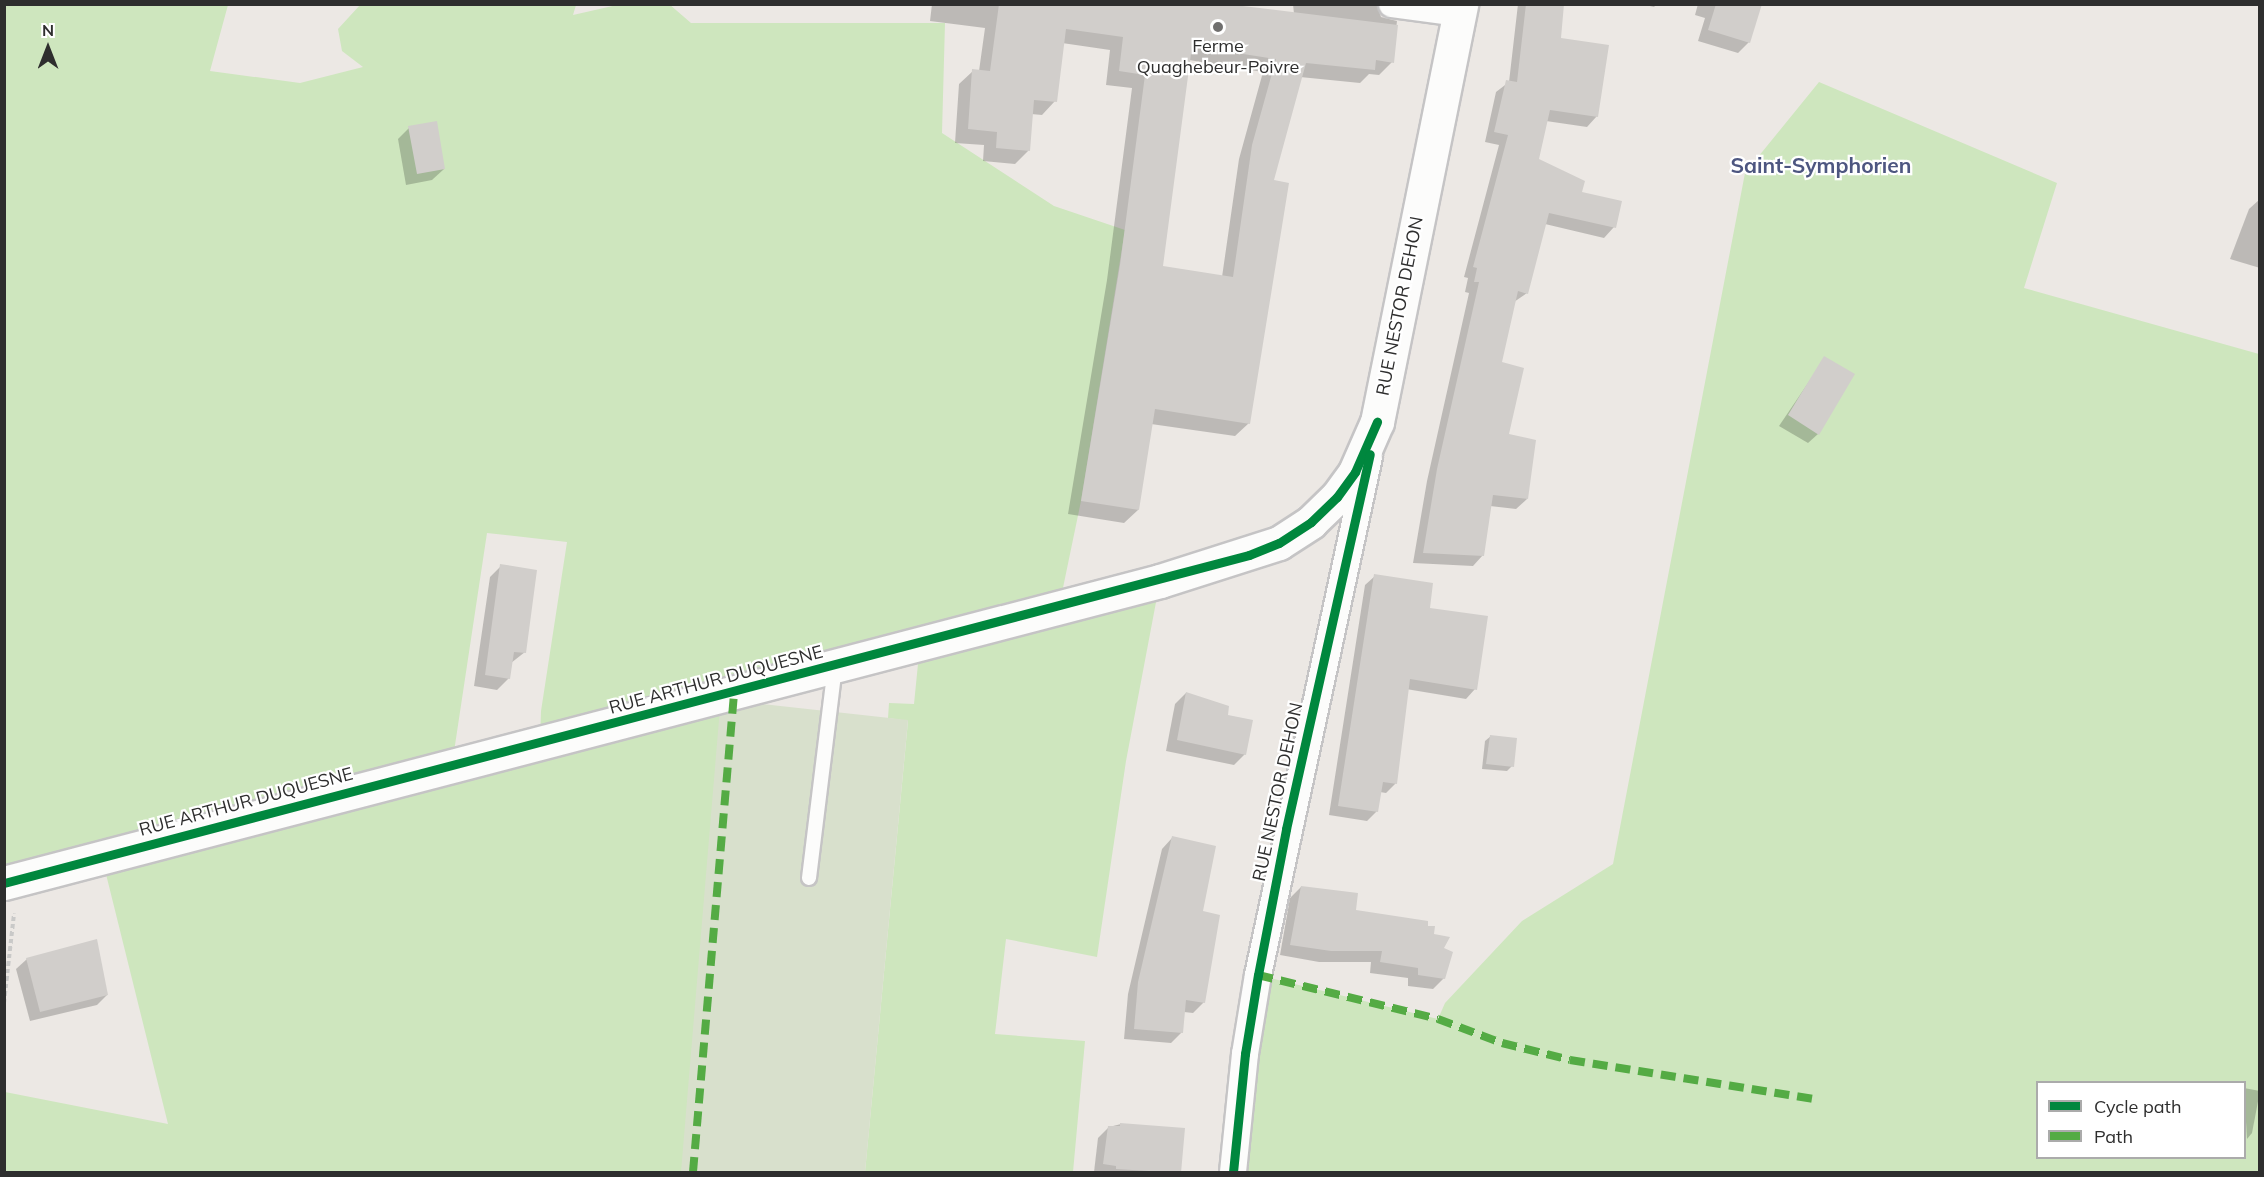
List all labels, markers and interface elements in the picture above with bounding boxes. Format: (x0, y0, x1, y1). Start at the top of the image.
north arrow (18, 18, 78, 78)
text: N (42, 20, 54, 40)
marker: Ferme Quaghebeur-Poivre (1211, 20, 1225, 34)
place label: Ferme Quaghebeur-Poivre (1137, 36, 1299, 78)
district label: Saint-Symphorien (1730, 152, 1912, 178)
street label: RUE NESTOR DEHON (1372, 215, 1428, 397)
street label: RUE ARTHUR DUQUESNE (607, 641, 825, 719)
street label: RUE NESTOR DEHON (1249, 701, 1307, 883)
street label: RUE ARTHUR DUQUESNE (137, 763, 355, 841)
legend (2036, 1081, 2246, 1159)
text: Cycle path (2094, 1095, 2181, 1118)
text: Path (2094, 1125, 2133, 1148)

